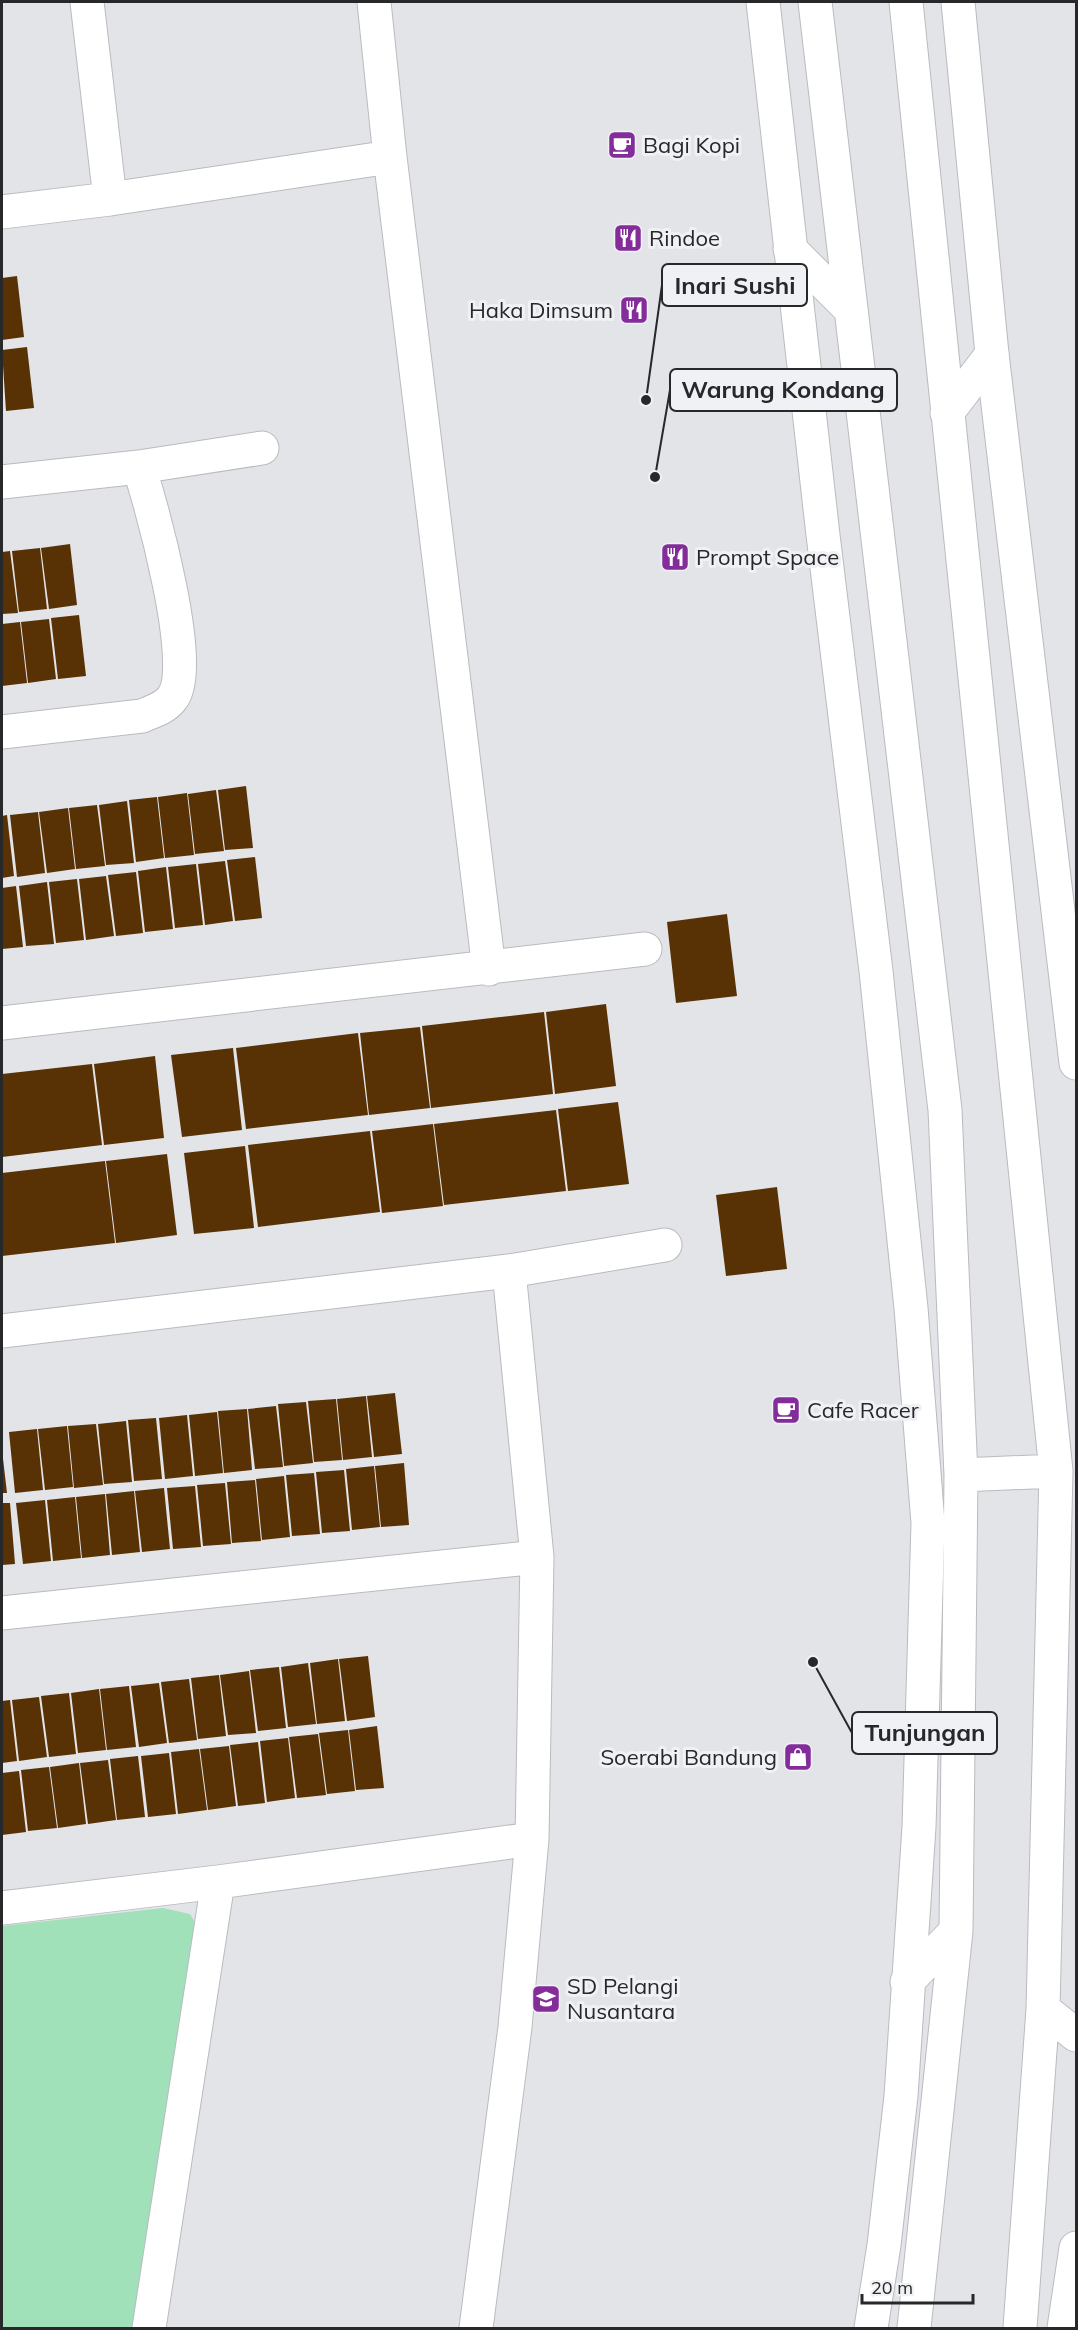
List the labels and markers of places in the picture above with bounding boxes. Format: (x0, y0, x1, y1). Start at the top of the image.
cafe icon: Bagi Kopi (606, 129, 638, 161)
place label: Bagi Kopi (643, 131, 740, 159)
restaurant icon: Rindoe (612, 222, 644, 254)
place label: Rindoe (649, 224, 720, 252)
callout: Inari Sushi (662, 264, 807, 306)
restaurant icon: Haka Dimsum (618, 294, 650, 326)
place label: Haka Dimsum (469, 296, 613, 324)
callout: Warung Kondang (670, 369, 897, 411)
restaurant icon: Prompt Space (659, 541, 691, 573)
place label: Prompt Space (696, 543, 839, 571)
cafe icon: Cafe Racer (770, 1394, 802, 1426)
place label: Cafe Racer (807, 1396, 919, 1424)
callout: Tunjungan (852, 1712, 997, 1754)
shop icon: Soerabi Bandung (782, 1741, 814, 1773)
place label: Soerabi Bandung (600, 1743, 777, 1771)
place label: SD Pelangi Nusantara (567, 1972, 679, 2025)
school or university icon: SD Pelangi Nusantara (530, 1983, 562, 2015)

